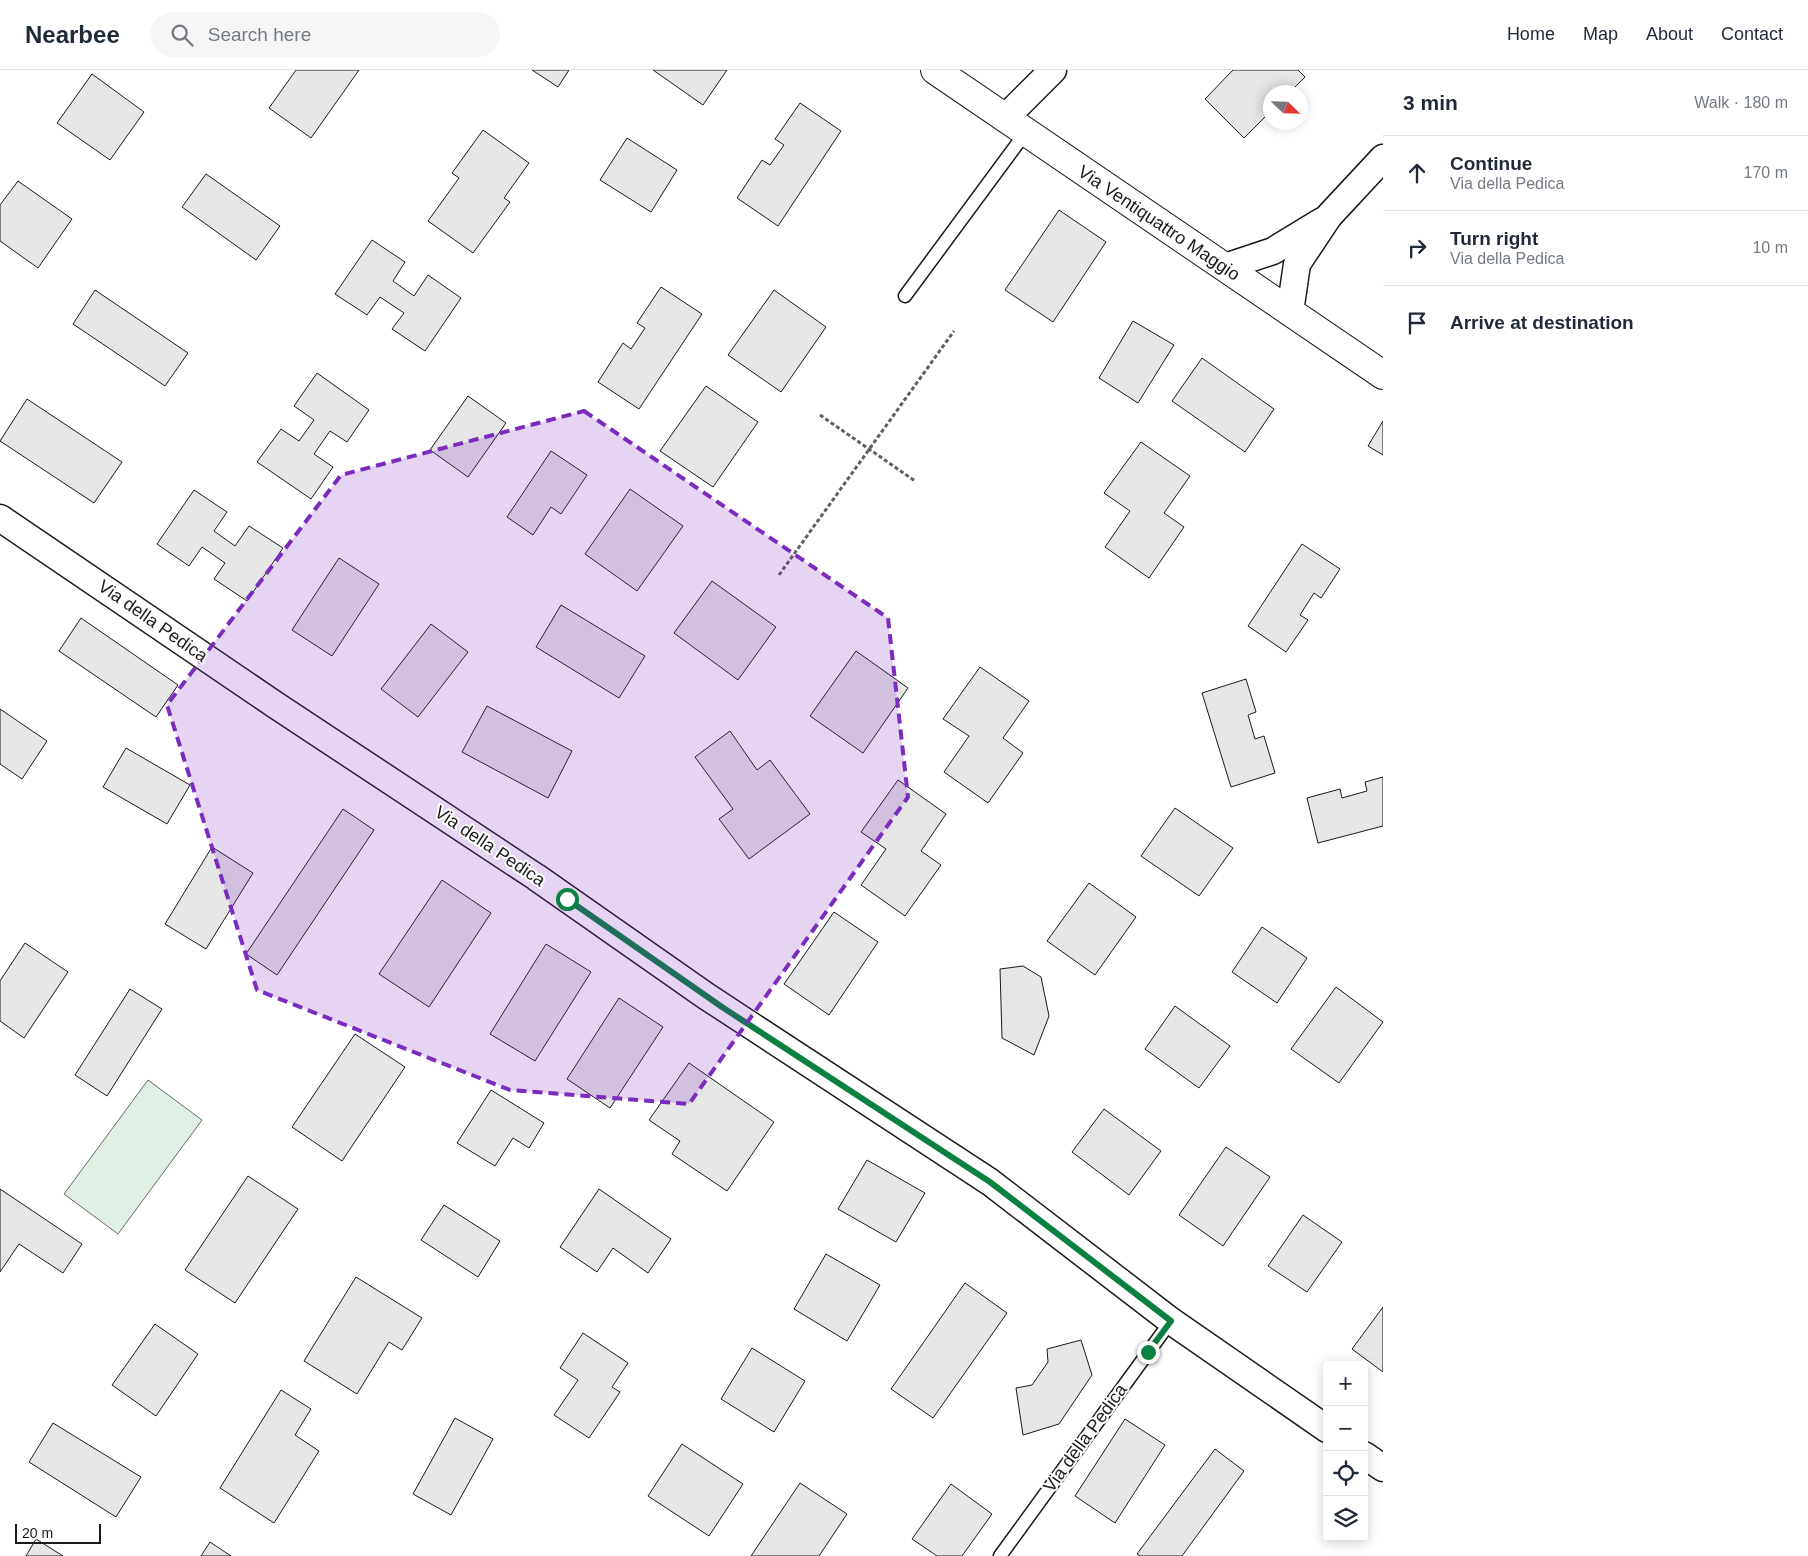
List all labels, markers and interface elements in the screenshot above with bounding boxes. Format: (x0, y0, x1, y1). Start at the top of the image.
search box (150, 12, 500, 57)
text: Nearbee (25, 21, 120, 48)
icon: search (168, 21, 196, 49)
text: Search here (208, 24, 311, 45)
text: Home (1507, 24, 1555, 44)
text: Map (1583, 24, 1618, 44)
text: About (1646, 24, 1693, 44)
text: Contact (1721, 24, 1783, 44)
north arrow (1263, 85, 1308, 130)
text: 3 min (1403, 91, 1458, 114)
text: Walk · 180 m (1694, 94, 1788, 111)
text: Continue (1450, 153, 1532, 174)
icon: ahead (1403, 159, 1431, 187)
street label: Via Ventiquattro Maggio (1074, 161, 1244, 285)
text: 170 m (1744, 164, 1788, 181)
text: Via della Pedica (1450, 175, 1564, 192)
text: Turn right (1450, 228, 1538, 249)
icon: right (1403, 234, 1431, 262)
text: 10 m (1752, 239, 1788, 256)
text: Via della Pedica (1450, 250, 1564, 267)
icon: arrive (1403, 309, 1431, 337)
text: Arrive at destination (1450, 312, 1634, 333)
street label: Via della Pedica (95, 576, 212, 667)
street label: Via della Pedica (431, 802, 550, 891)
route start (556, 888, 579, 911)
route end (1137, 1341, 1160, 1364)
map controls (1323, 1361, 1368, 1541)
button: + (1323, 1361, 1368, 1406)
street label: Via della Pedica (1039, 1379, 1132, 1496)
button: − (1323, 1406, 1368, 1451)
button: locate (1323, 1451, 1368, 1496)
button: layers (1323, 1496, 1368, 1541)
scale bar (15, 1521, 101, 1544)
text: 20 m (22, 1525, 53, 1541)

